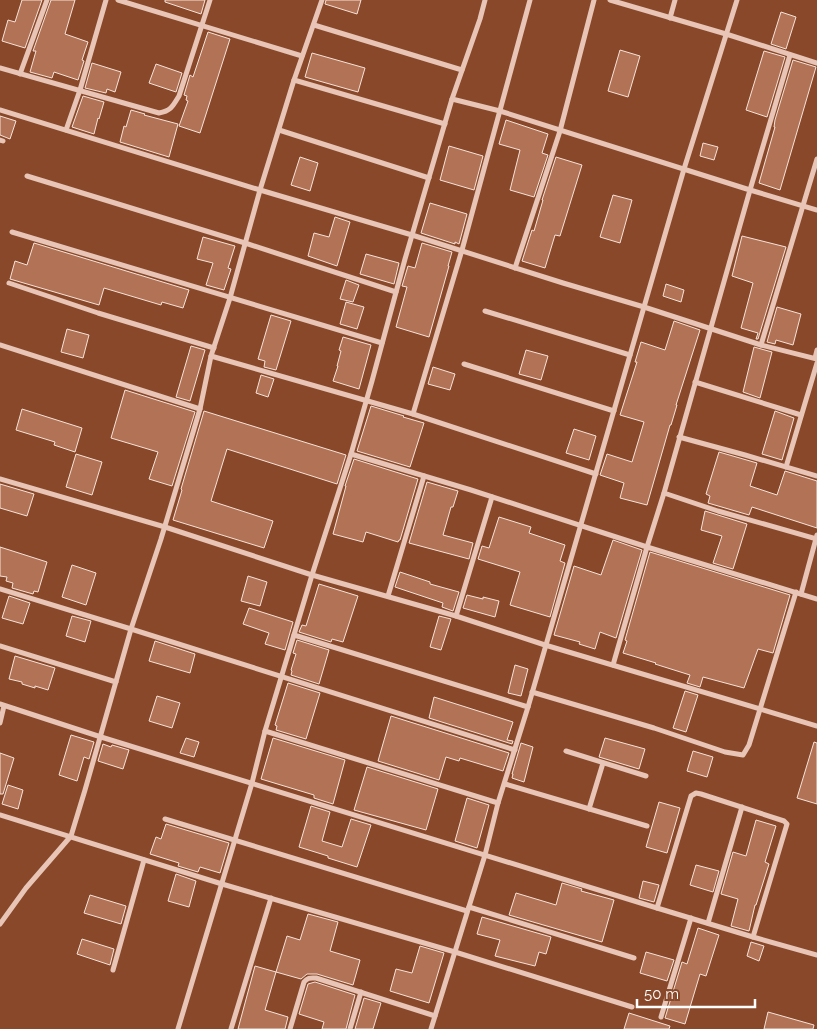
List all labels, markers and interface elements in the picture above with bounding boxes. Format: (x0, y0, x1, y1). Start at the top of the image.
scale bar (637, 976, 754, 1008)
text: 50 m (644, 985, 679, 1003)

